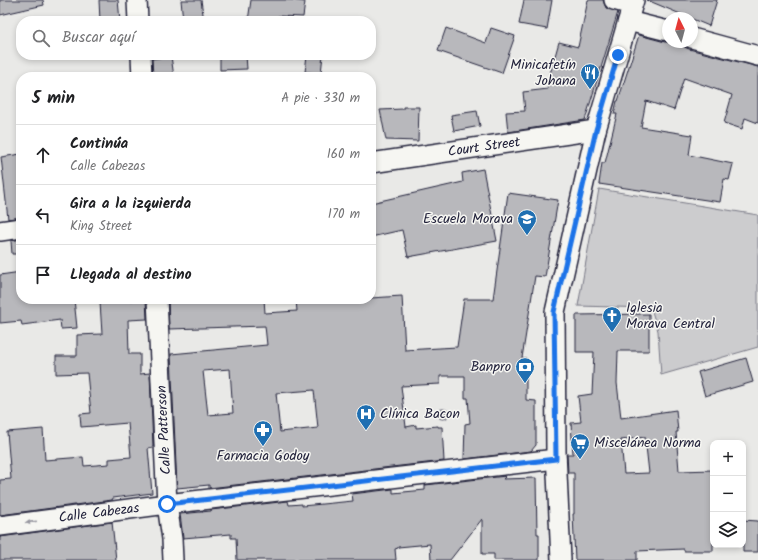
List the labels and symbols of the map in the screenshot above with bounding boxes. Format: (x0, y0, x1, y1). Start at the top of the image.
north arrow (662, 12, 698, 48)
route end (609, 46, 627, 64)
place label: Minicafetín Johana (510, 54, 576, 92)
restaurant icon: Minicafetín Johana (579, 62, 601, 90)
street label: Court Street (447, 131, 522, 163)
place label: Escuela Morava (423, 208, 513, 230)
school or university icon: Escuela Morava (516, 208, 538, 236)
place label: Iglesia Morava Central (626, 297, 715, 335)
church icon: Iglesia Morava Central (601, 305, 623, 333)
place label: Banpro (470, 356, 511, 378)
bank icon: Banpro (514, 356, 536, 384)
street label: Calle Patterson (151, 385, 177, 475)
hospital icon: Clínica Bacon (355, 403, 377, 431)
place label: Clínica Bacon (380, 403, 460, 425)
pharmacy icon: Farmacia Godoy (252, 419, 274, 447)
supermarket icon: Miscelánea Norma (569, 432, 591, 460)
place label: Miscelánea Norma (594, 432, 701, 454)
place label: Farmacia Godoy (217, 445, 310, 467)
route start (158, 495, 176, 513)
street label: Calle Cabezas (57, 497, 141, 529)
one-way arrow (25, 518, 37, 525)

